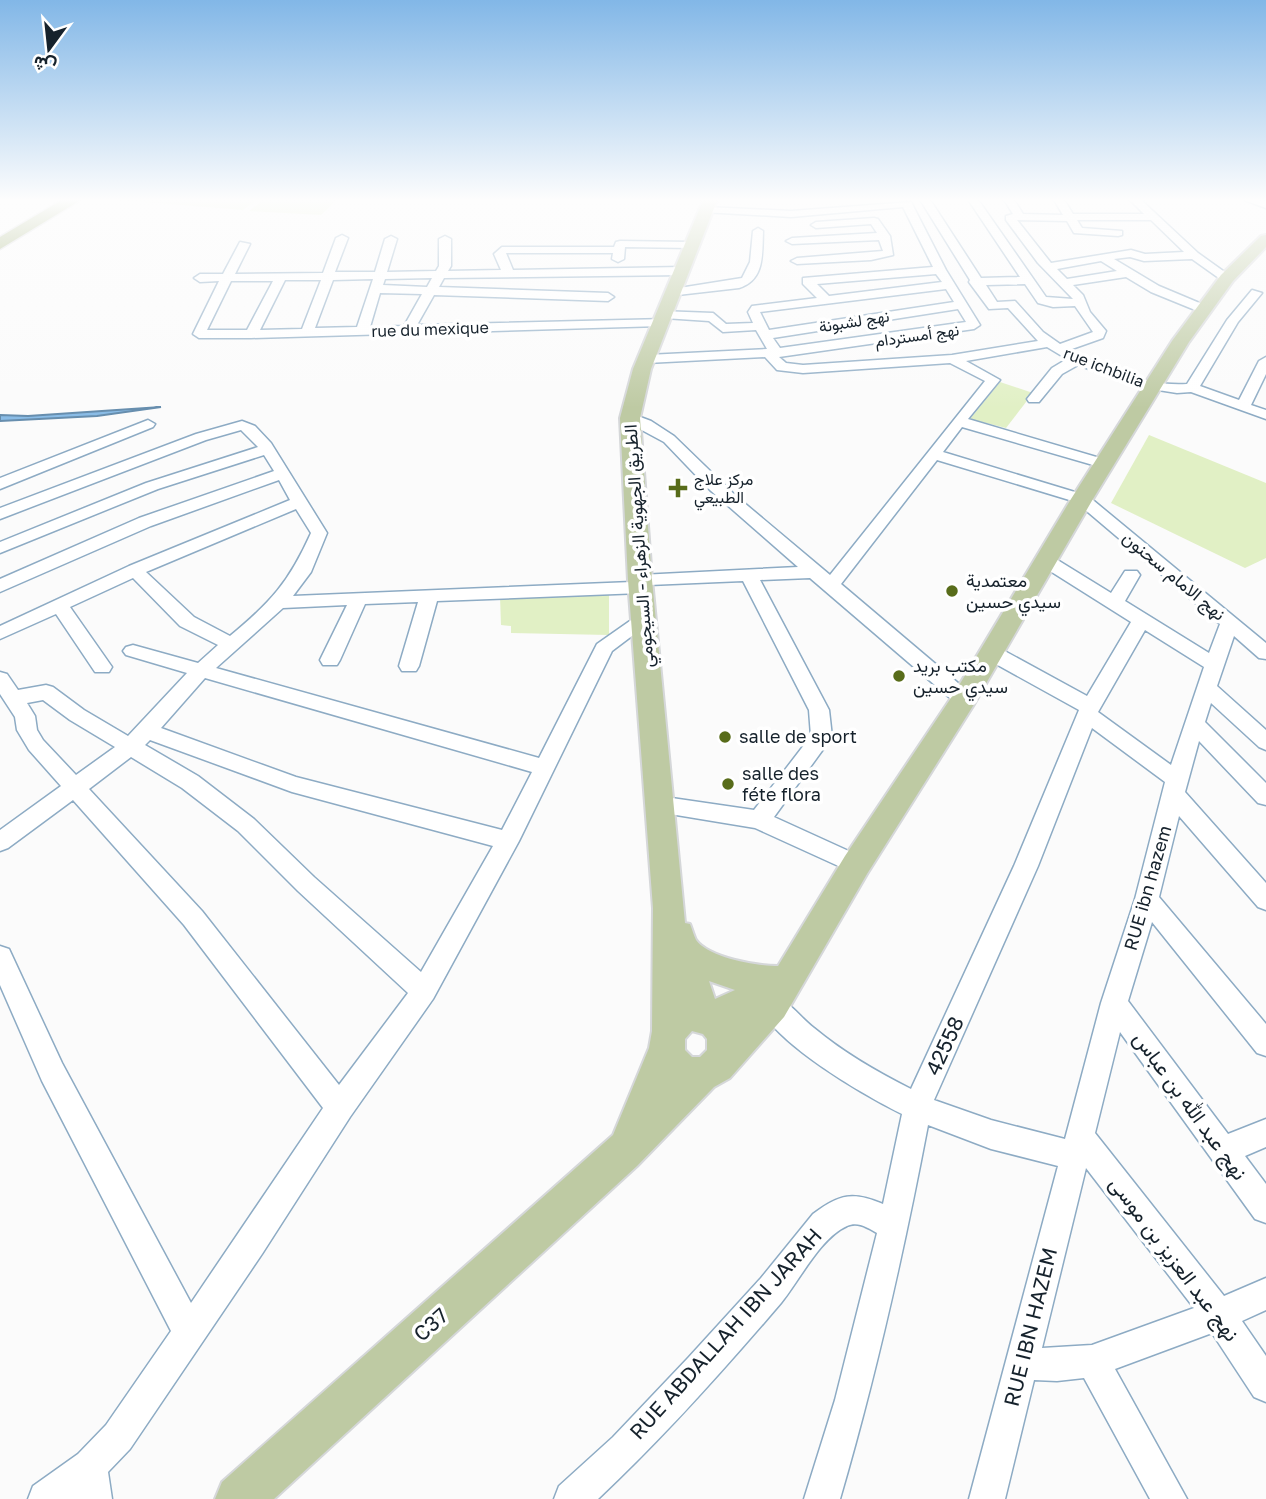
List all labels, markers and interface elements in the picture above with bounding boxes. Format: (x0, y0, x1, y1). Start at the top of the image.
north arrow (14, 14, 84, 84)
text: ش (30, 51, 59, 80)
street label: نهج لشبونة (817, 306, 891, 338)
street label: rue du mexique (371, 317, 489, 341)
street label: نهج أمستردام (874, 319, 961, 353)
street label: rue ichbilia (1061, 343, 1147, 391)
street label: الطريق الجهوية الزهراء - السيجومي (619, 423, 662, 669)
place label: مركز علاج الطبيعي (694, 469, 753, 511)
marker: مركز علاج الطبيعي (668, 478, 688, 498)
street label: نهج الامام سحنون (1117, 526, 1231, 626)
place label: معتمدية سيدي حسين (966, 569, 1061, 617)
marker: معتمدية سيدي حسين (944, 583, 960, 599)
place label: مكتب بريد سيدي حسين (913, 654, 1008, 702)
marker: مكتب بريد سيدي حسين (891, 668, 907, 684)
place label: salle de sport (739, 725, 857, 747)
marker: salle de sport (717, 729, 733, 745)
place label: salle des féte flora (742, 762, 821, 805)
marker: salle des féte flora (720, 776, 736, 792)
street label: RUE ibn hazem (1119, 823, 1175, 953)
street label: 42558 (919, 1012, 969, 1079)
street label: نهج عبد الله بن عباس (1126, 1026, 1254, 1186)
street label: نهج عبد العزيز بن موسى (1103, 1171, 1245, 1347)
street label: RUE ABDALLAH IBN JARAH (624, 1222, 827, 1444)
street label: RUE IBN HAZEM (998, 1245, 1062, 1409)
street label: C37 (408, 1302, 453, 1347)

